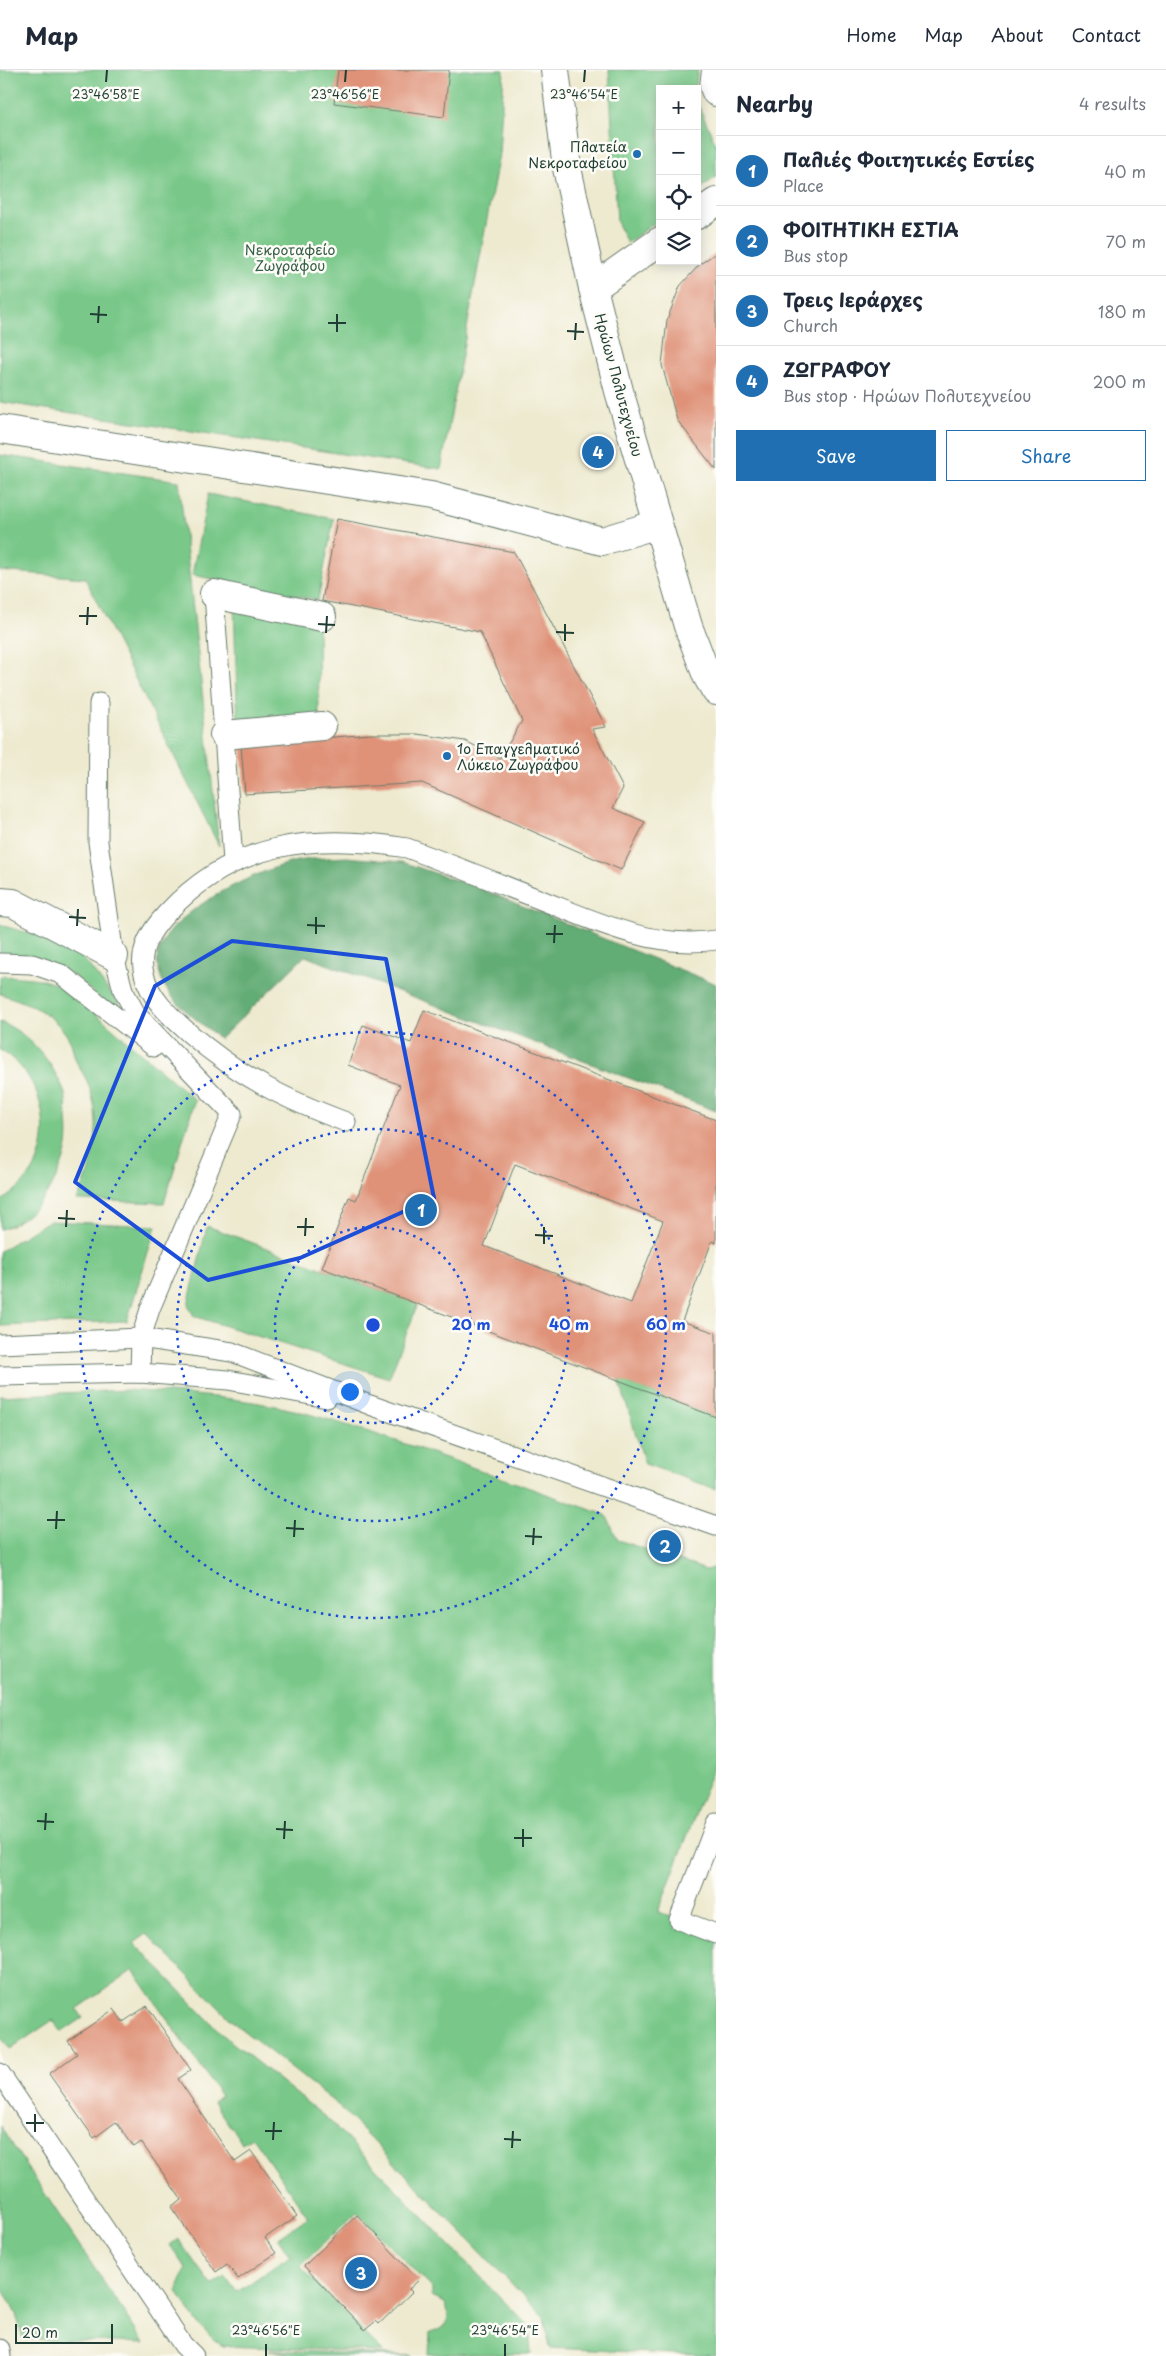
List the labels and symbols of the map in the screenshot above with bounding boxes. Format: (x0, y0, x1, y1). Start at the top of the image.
text: 23°46'58"E (72, 85, 140, 103)
text: 23°46'56"E (311, 85, 379, 103)
text: 23°46'54"E (550, 85, 618, 103)
place label: Πλατεία Νεκροταφείου (528, 136, 627, 173)
marker: Πλατεία Νεκροταφείου (631, 148, 643, 160)
park label: Νεκροταφείο Ζωγράφου (245, 239, 335, 276)
street label: Ηρώων Πολυτεχνείου (590, 311, 648, 459)
pin: 4 (582, 433, 614, 471)
place label: 1ο Επαγγελματικό Λύκειο Ζωγράφου (457, 738, 580, 775)
marker: 1ο Επαγγελματικό Λύκειο Ζωγράφου (441, 750, 453, 762)
pin: 1 (405, 1191, 437, 1229)
text: 20 m (452, 1312, 490, 1335)
text: 40 m (549, 1312, 589, 1335)
text: 60 m (646, 1312, 686, 1335)
centre of rings (364, 1316, 382, 1334)
your location (337, 1379, 363, 1405)
pin: 2 (649, 1527, 681, 1565)
pin: 3 (345, 2254, 377, 2292)
scale bar (15, 2321, 112, 2344)
text: 23°46'56"E (232, 2321, 300, 2339)
text: 23°46'54"E (471, 2321, 539, 2339)

